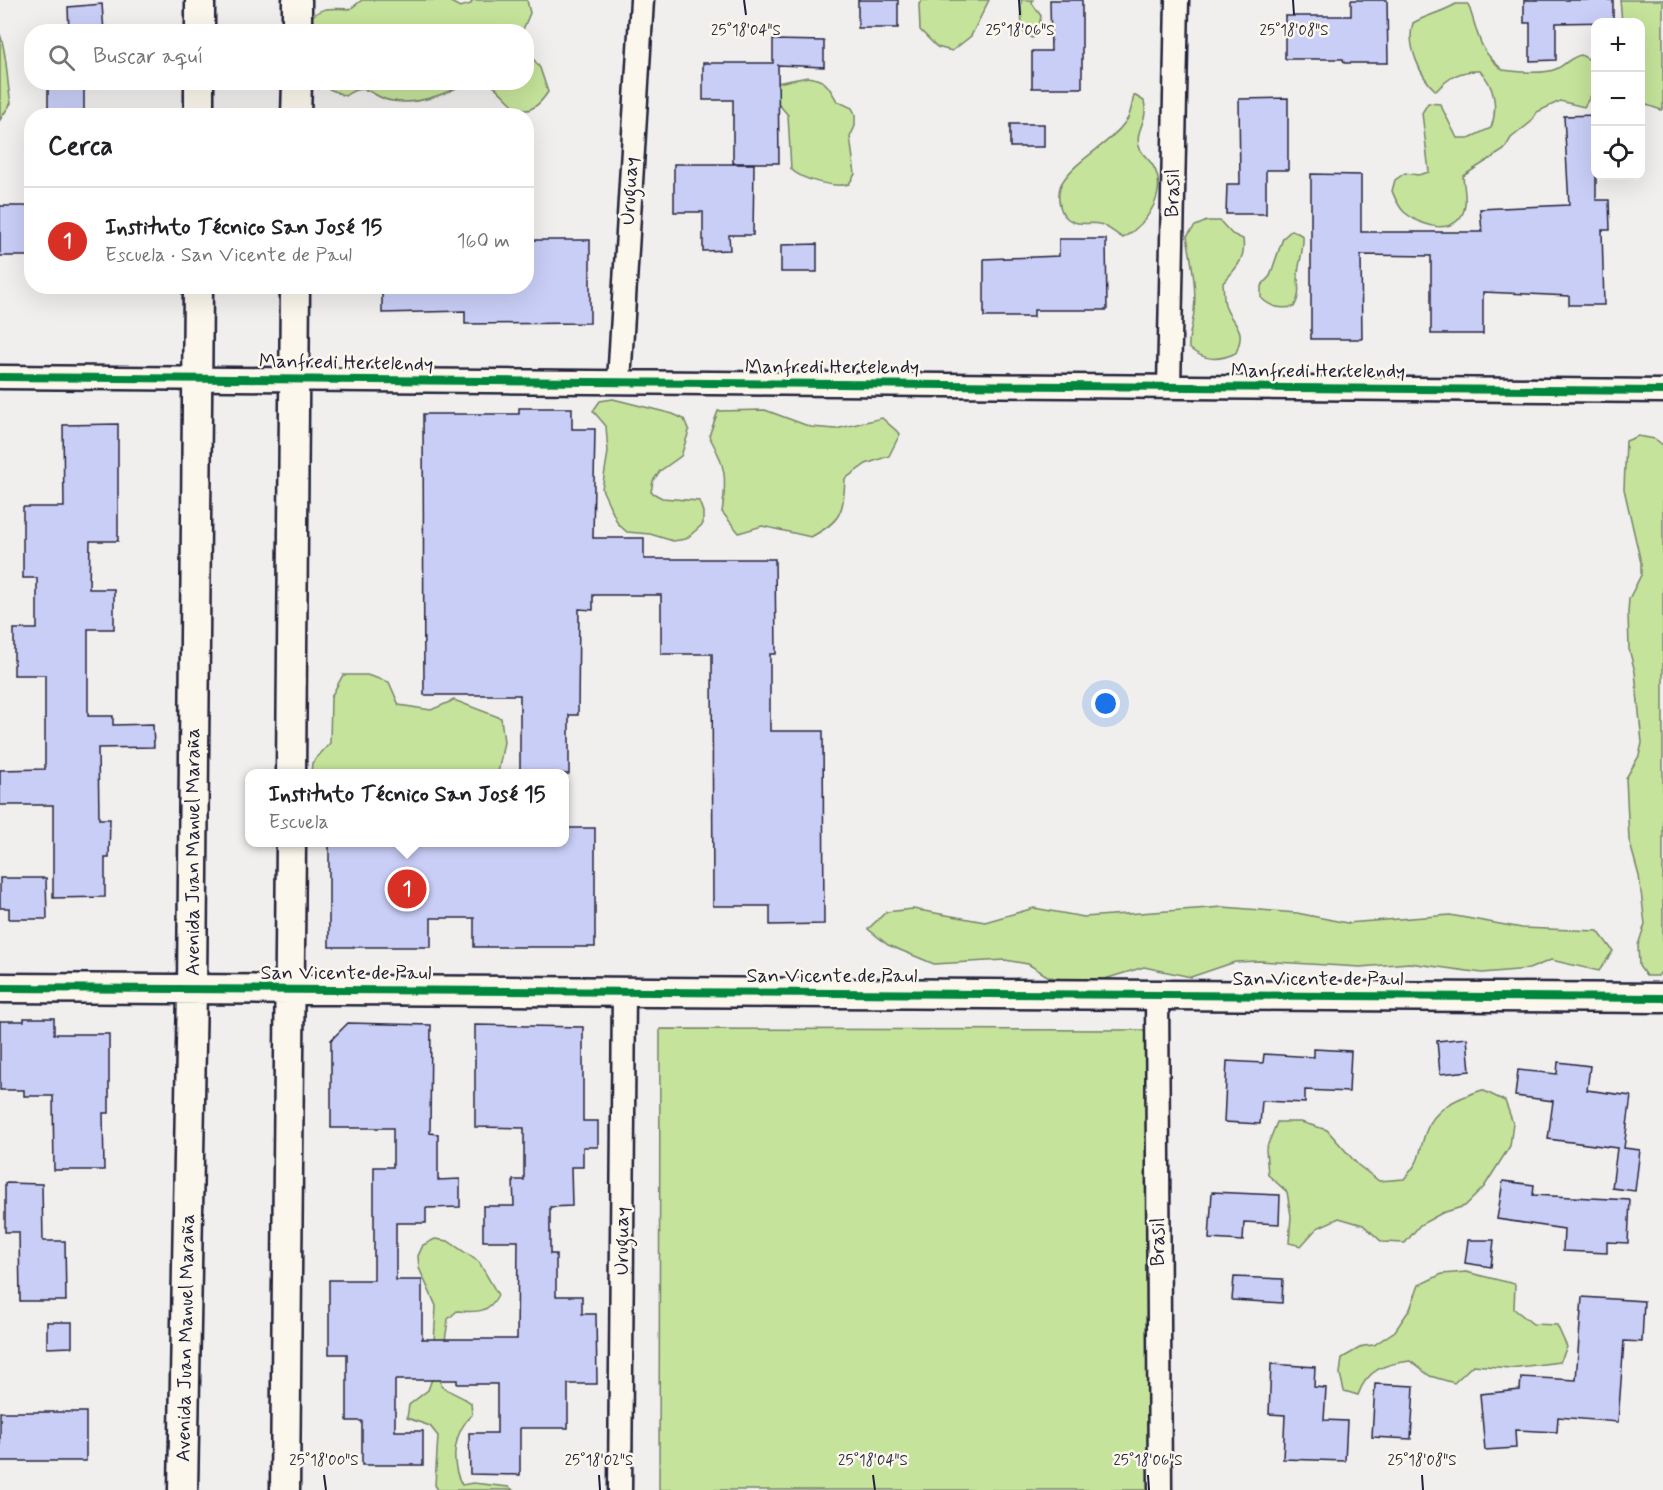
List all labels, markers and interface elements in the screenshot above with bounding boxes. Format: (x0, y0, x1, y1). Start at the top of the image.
map controls (1591, 18, 1645, 180)
button: + (1591, 18, 1645, 72)
text: 25°18'04"S (711, 21, 781, 41)
text: 25°18'06"S (986, 21, 1054, 41)
text: 25°18'08"S (1260, 21, 1328, 41)
search box (24, 24, 534, 90)
icon: search (45, 41, 78, 74)
text: Buscar aquí (93, 43, 204, 71)
button: − (1591, 72, 1645, 126)
button: locate (1591, 126, 1645, 180)
text: Cerca (48, 130, 113, 164)
street label: Uruguay (615, 156, 647, 226)
street label: Brasil (1159, 168, 1187, 218)
text: Instituto Técnico San José 15 (105, 214, 382, 242)
text: 1 (63, 228, 72, 255)
text: 160 m (457, 228, 510, 255)
text: Escuela · San Vicente de Paul (105, 242, 352, 269)
street label: Manfredi Hertelendy (259, 348, 433, 378)
street label: Manfredi Hertelendy (745, 354, 919, 381)
street label: Manfredi Hertelendy (1231, 358, 1405, 385)
your location (1091, 689, 1120, 718)
street label: Avenida Juan Manuel Maraña (180, 728, 207, 976)
popup (245, 769, 569, 847)
text: Instituto Técnico San José 15 (268, 781, 546, 809)
text: Escuela (268, 809, 329, 836)
pin: 1 (388, 866, 426, 912)
street label: San Vicente de Paul (260, 960, 432, 987)
street label: San Vicente de Paul (746, 963, 918, 990)
street label: San Vicente de Paul (1232, 966, 1404, 993)
street label: Uruguay (609, 1207, 638, 1275)
street label: Avenida Juan Manuel Maraña (170, 1214, 202, 1462)
street label: Brasil (1145, 1218, 1172, 1266)
text: 25°18'00"S (289, 1451, 359, 1471)
text: 25°18'02"S (565, 1451, 633, 1471)
text: 25°18'04"S (838, 1451, 908, 1471)
text: 25°18'06"S (1114, 1451, 1182, 1471)
text: 25°18'08"S (1388, 1451, 1456, 1471)

